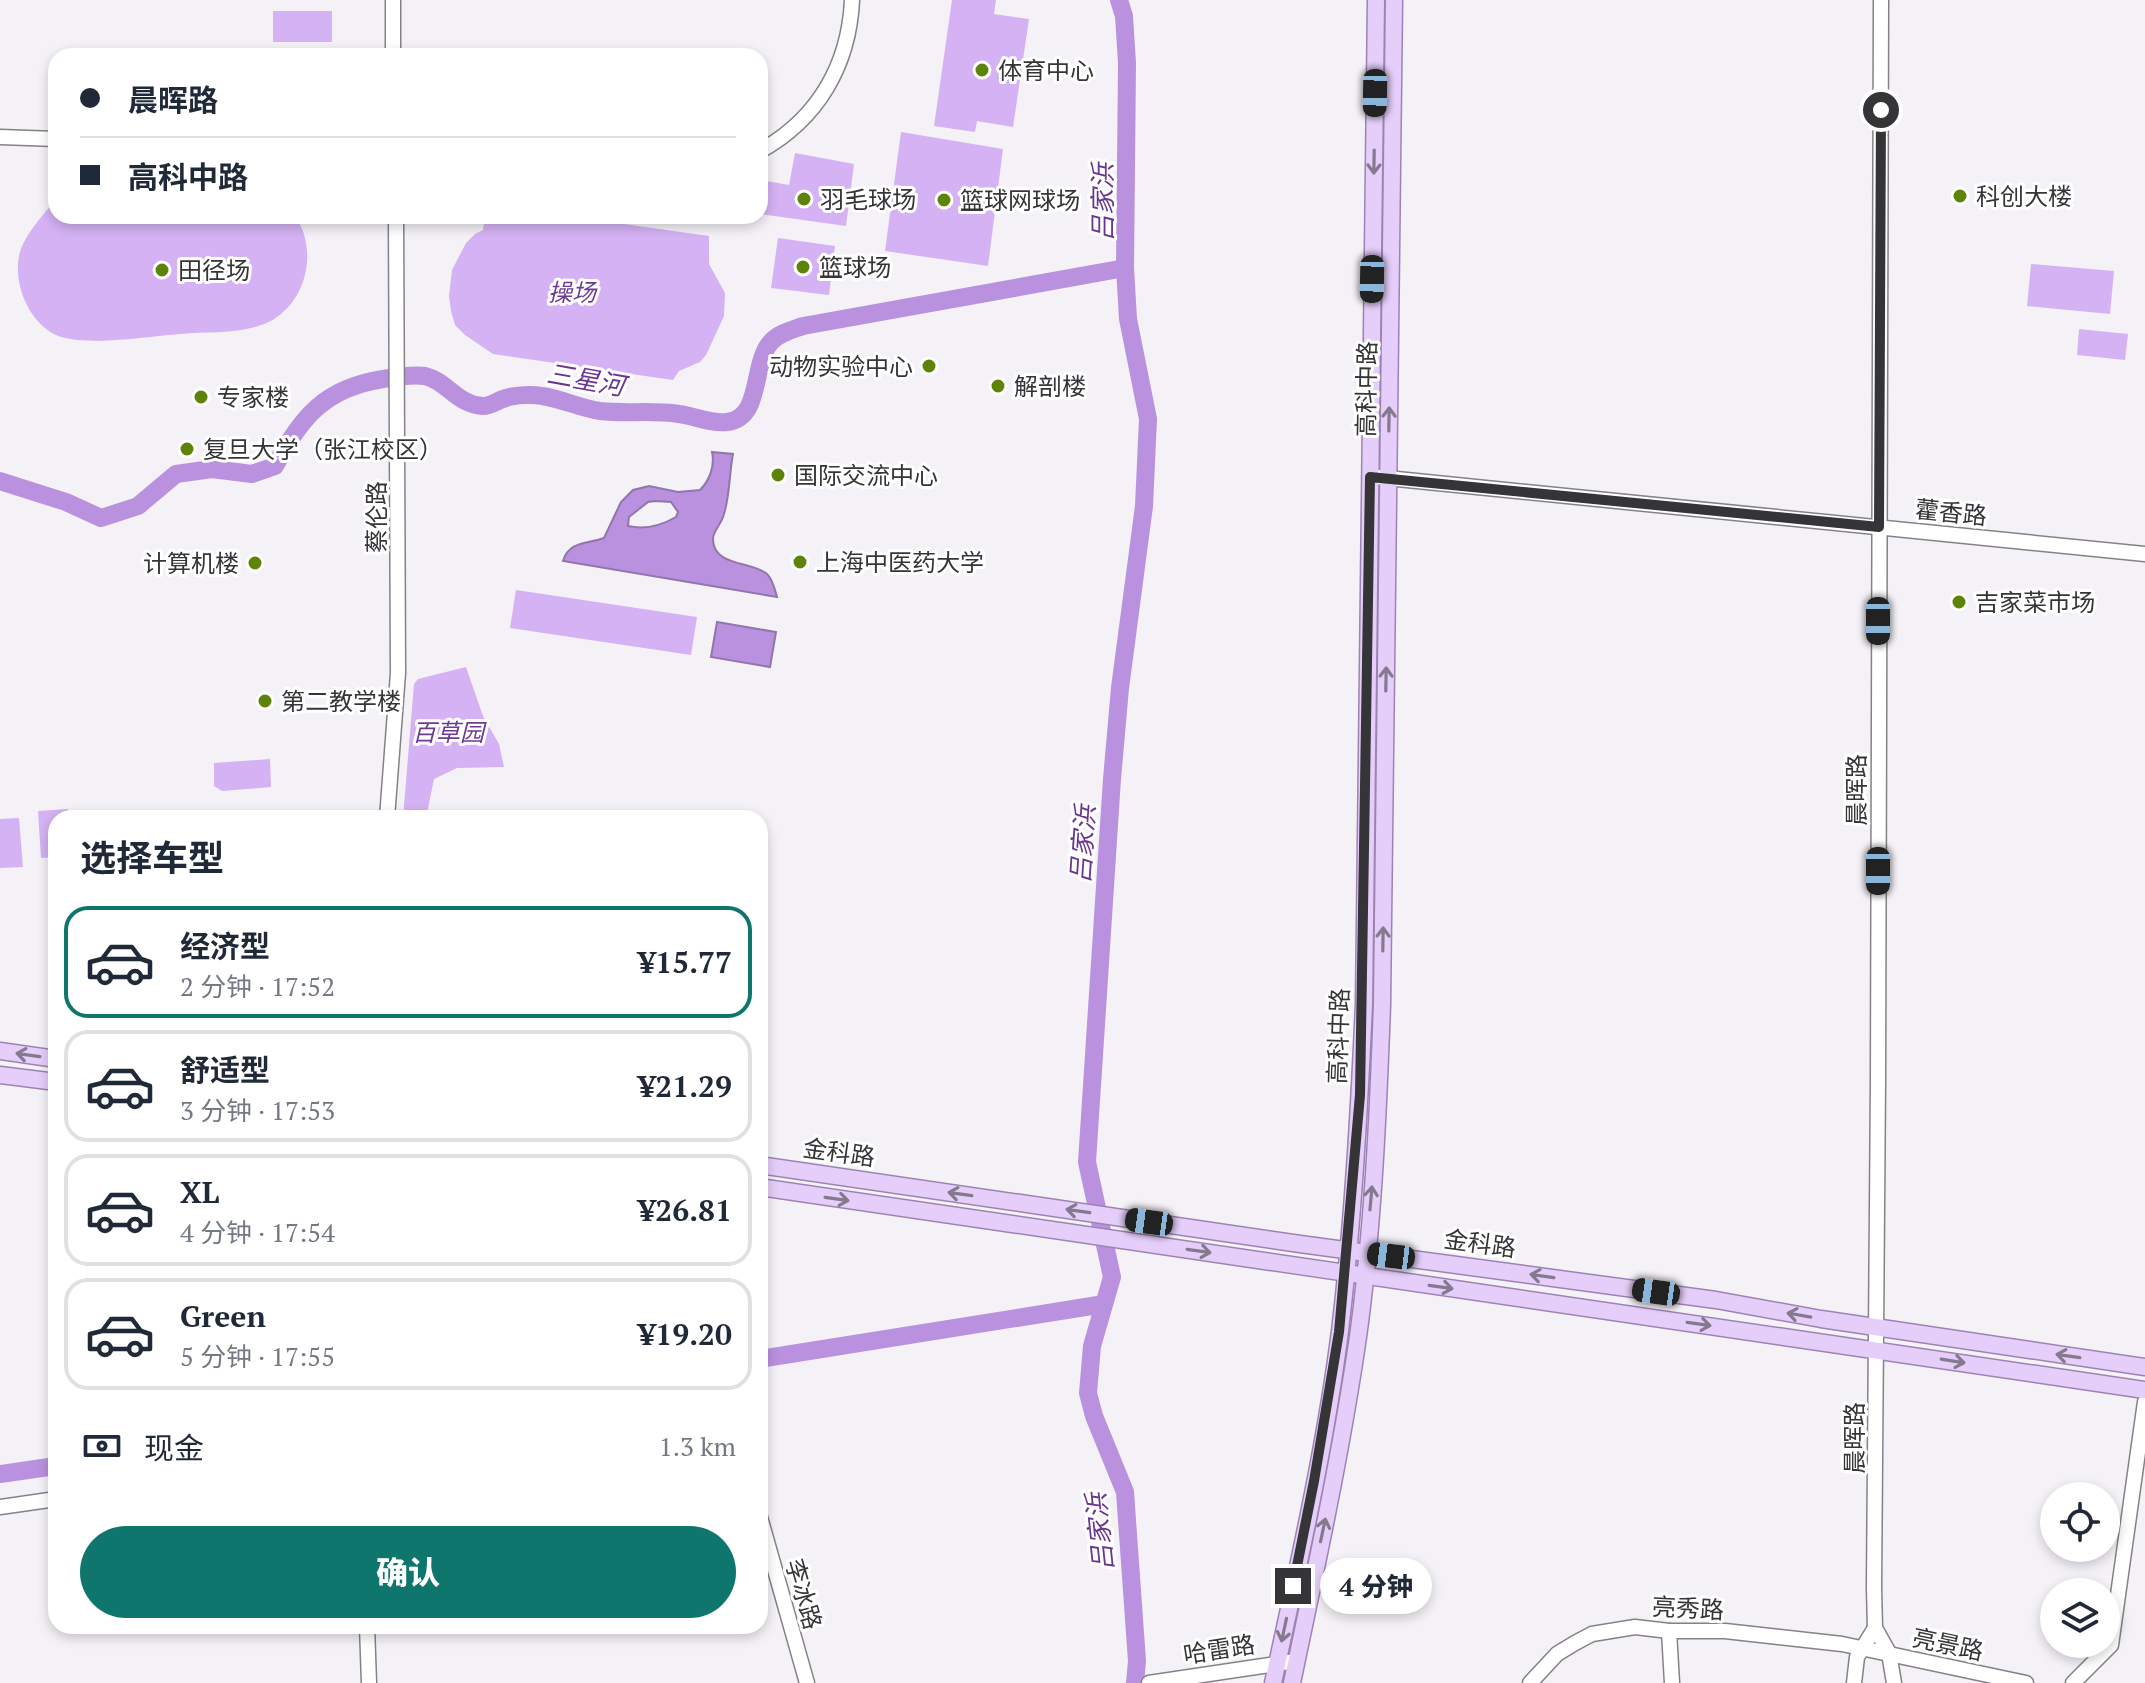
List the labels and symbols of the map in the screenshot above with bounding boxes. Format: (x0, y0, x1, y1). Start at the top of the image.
place label: 体育中心 (998, 54, 1094, 86)
marker: 体育中心 (973, 61, 991, 79)
car (1363, 69, 1387, 117)
route start (1863, 92, 1899, 128)
one-way arrow (1366, 148, 1382, 175)
water label: 吕家浜 (1085, 161, 1119, 241)
place label: 科创大楼 (1976, 180, 2072, 212)
place label: 羽毛球场 (820, 183, 916, 215)
place label: 篮球网球场 (960, 184, 1080, 216)
marker: 科创大楼 (1951, 187, 1969, 205)
marker: 羽毛球场 (795, 190, 813, 208)
marker: 篮球网球场 (935, 191, 953, 209)
place label: 篮球场 (819, 251, 891, 283)
place label: 田径场 (178, 254, 250, 286)
car (1360, 255, 1384, 303)
marker: 篮球场 (794, 258, 812, 276)
marker: 田径场 (153, 261, 171, 279)
park label: 操场 (548, 276, 598, 308)
street label: 高科中路 (1349, 341, 1383, 437)
place label: 动物实验中心 (769, 350, 913, 382)
water label: 三星河 (545, 355, 632, 403)
marker: 动物实验中心 (920, 357, 938, 375)
place label: 解剖楼 (1014, 370, 1086, 402)
marker: 解剖楼 (989, 377, 1007, 395)
place label: 专家楼 (217, 381, 289, 413)
marker: 专家楼 (192, 388, 210, 406)
one-way arrow (1381, 406, 1397, 433)
place label: 复旦大学（张江校区） (203, 433, 443, 465)
marker: 复旦大学（张江校区） (178, 440, 196, 458)
place label: 国际交流中心 (794, 459, 938, 491)
marker: 国际交流中心 (769, 466, 787, 484)
street label: 蔡伦路 (360, 481, 392, 553)
street label: 藿香路 (1914, 492, 1988, 532)
place label: 上海中医药大学 (816, 546, 984, 578)
place label: 计算机楼 (143, 547, 239, 579)
marker: 上海中医药大学 (791, 553, 809, 571)
marker: 计算机楼 (246, 554, 264, 572)
place label: 吉家菜市场 (1975, 586, 2095, 618)
marker: 吉家菜市场 (1950, 593, 1968, 611)
car (1866, 597, 1890, 645)
one-way arrow (1378, 666, 1394, 693)
place label: 第二教学楼 (281, 685, 401, 717)
marker: 第二教学楼 (256, 692, 274, 710)
park label: 百草园 (412, 716, 487, 748)
street label: 晨晖路 (1840, 754, 1872, 826)
water label: 吕家浜 (1062, 802, 1102, 884)
car (1866, 847, 1890, 895)
one-way arrow (1375, 926, 1391, 953)
street label: 高科中路 (1320, 987, 1356, 1085)
one-way arrow (16, 1047, 41, 1062)
street label: 金科路 (801, 1131, 877, 1173)
one-way arrow (1364, 1185, 1379, 1212)
one-way arrow (948, 1186, 974, 1201)
one-way arrow (824, 1192, 849, 1207)
one-way arrow (1066, 1203, 1092, 1218)
car (1124, 1207, 1174, 1237)
street label: 金科路 (1442, 1222, 1518, 1264)
car (1366, 1241, 1416, 1271)
one-way arrow (1186, 1244, 1211, 1259)
one-way arrow (1530, 1268, 1555, 1283)
car (1631, 1277, 1681, 1307)
one-way arrow (1428, 1280, 1454, 1295)
one-way arrow (1787, 1307, 1812, 1322)
one-way arrow (1686, 1317, 1711, 1332)
one-way arrow (2056, 1348, 2081, 1363)
one-way arrow (1940, 1354, 1965, 1369)
street label: 晨晖路 (1838, 1402, 1870, 1474)
water label: 吕家浜 (1078, 1489, 1120, 1573)
one-way arrow (1317, 1518, 1332, 1544)
street label: 李冰路 (779, 1555, 829, 1633)
callout: 4 分钟 (1321, 1558, 1433, 1614)
route end (1275, 1568, 1311, 1604)
street label: 亮秀路 (1651, 1590, 1725, 1626)
one-way arrow (1276, 1617, 1291, 1643)
street label: 亮景路 (1909, 1621, 1987, 1667)
street label: 哈雷路 (1181, 1628, 1257, 1670)

